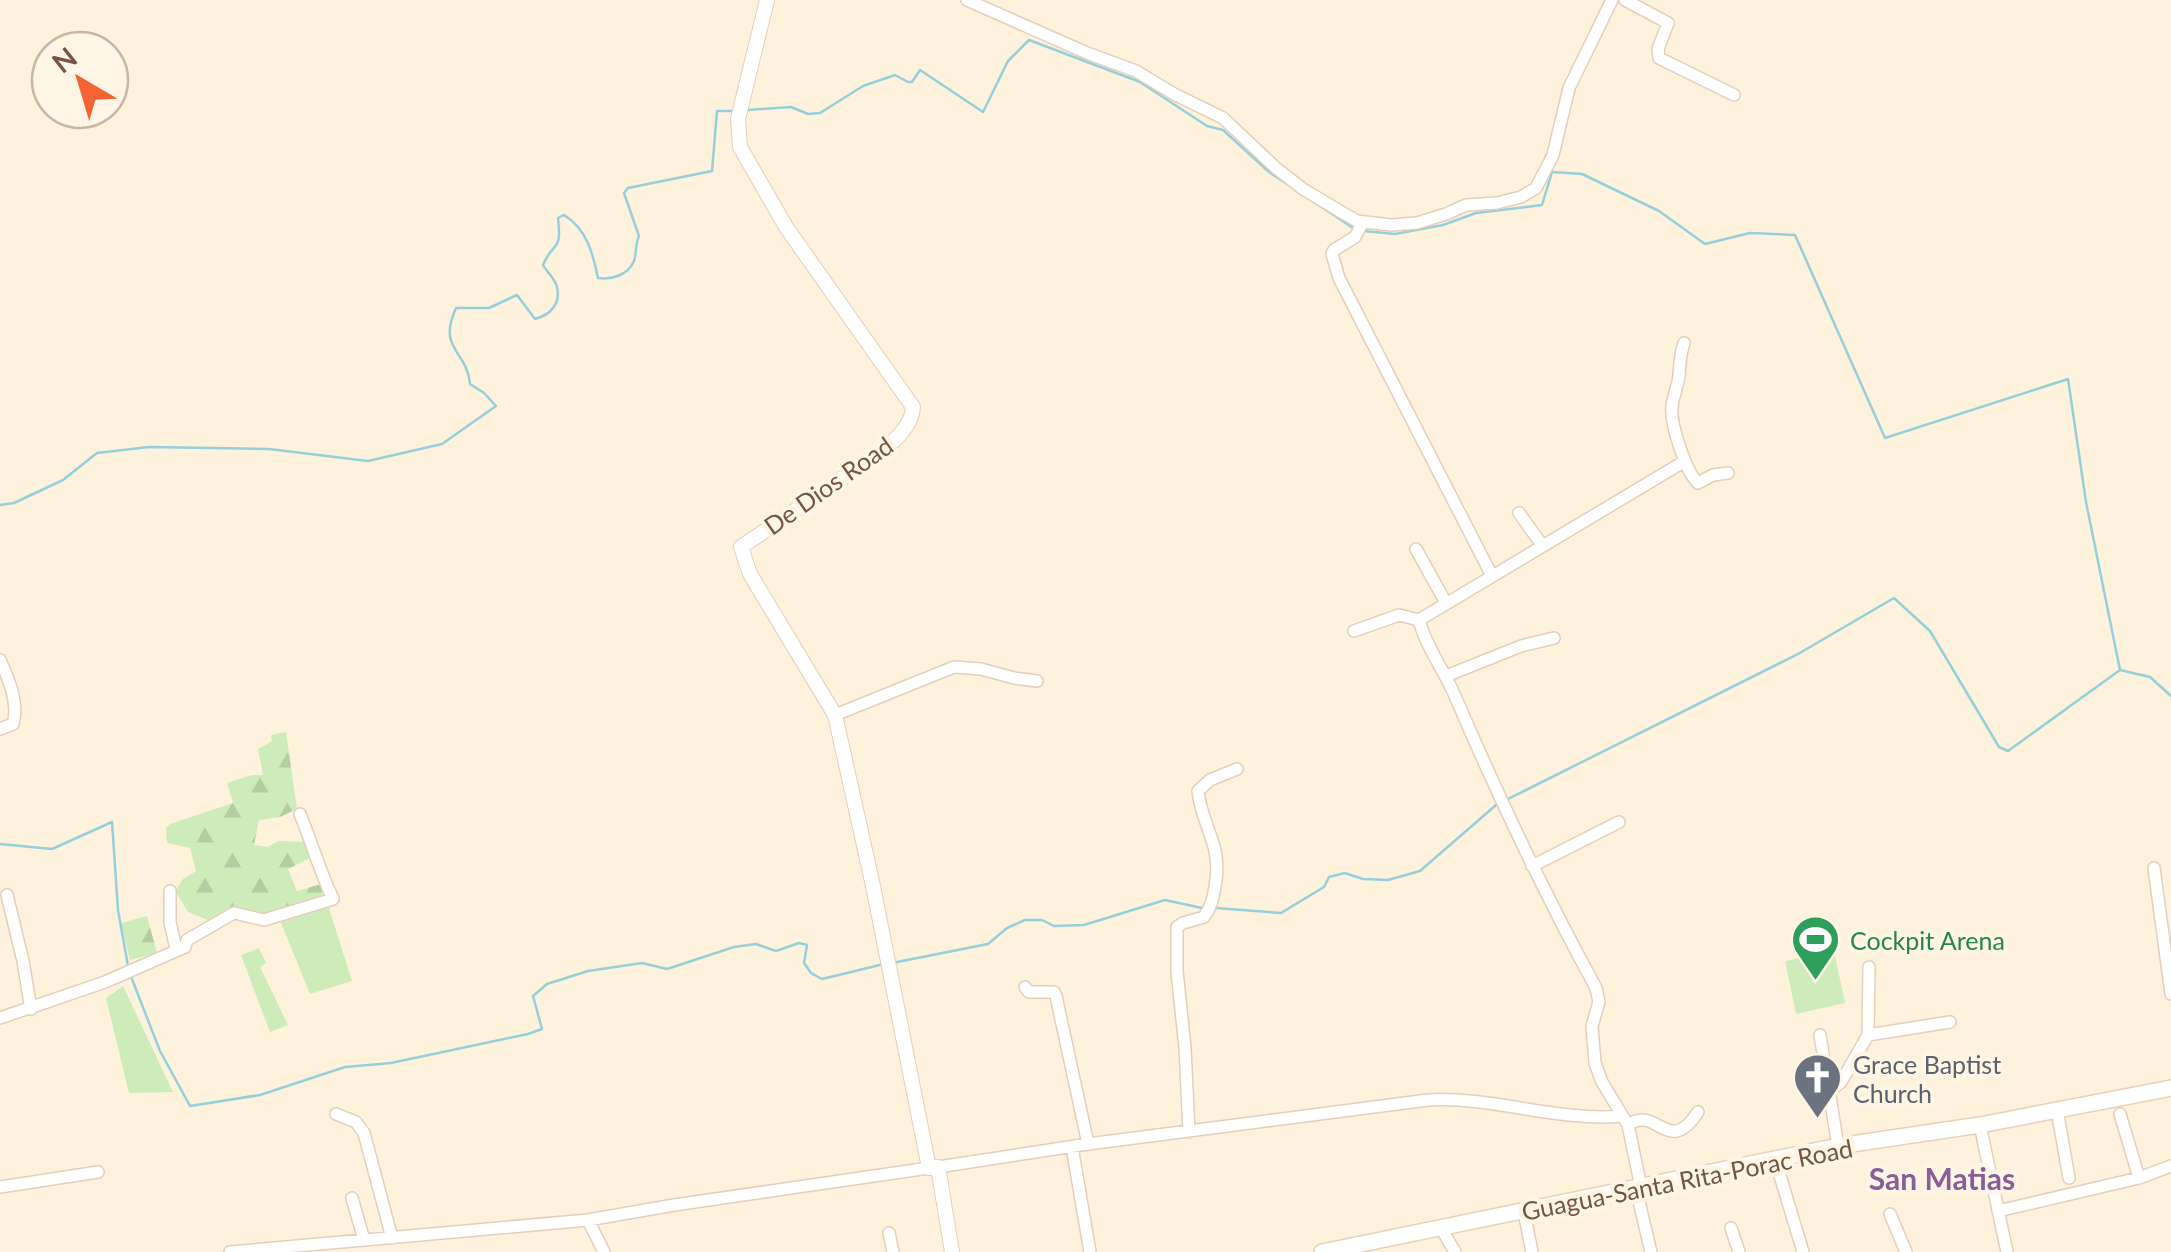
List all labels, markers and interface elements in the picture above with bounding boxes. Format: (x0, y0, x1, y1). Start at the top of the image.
north arrow (30, 30, 130, 130)
text: N (45, 39, 83, 80)
street label: De Dios Road (758, 430, 898, 540)
sports icon: Cockpit Arena (1789, 914, 1841, 982)
place label: Cockpit Arena (1850, 925, 2005, 955)
place label: Grace Baptist Church (1853, 1049, 2001, 1108)
church icon: Grace Baptist Church (1792, 1052, 1844, 1120)
street label: Guagua-Santa Rita-Porac Road (1519, 1132, 1855, 1226)
district label: San Matias (1869, 1160, 2015, 1196)

